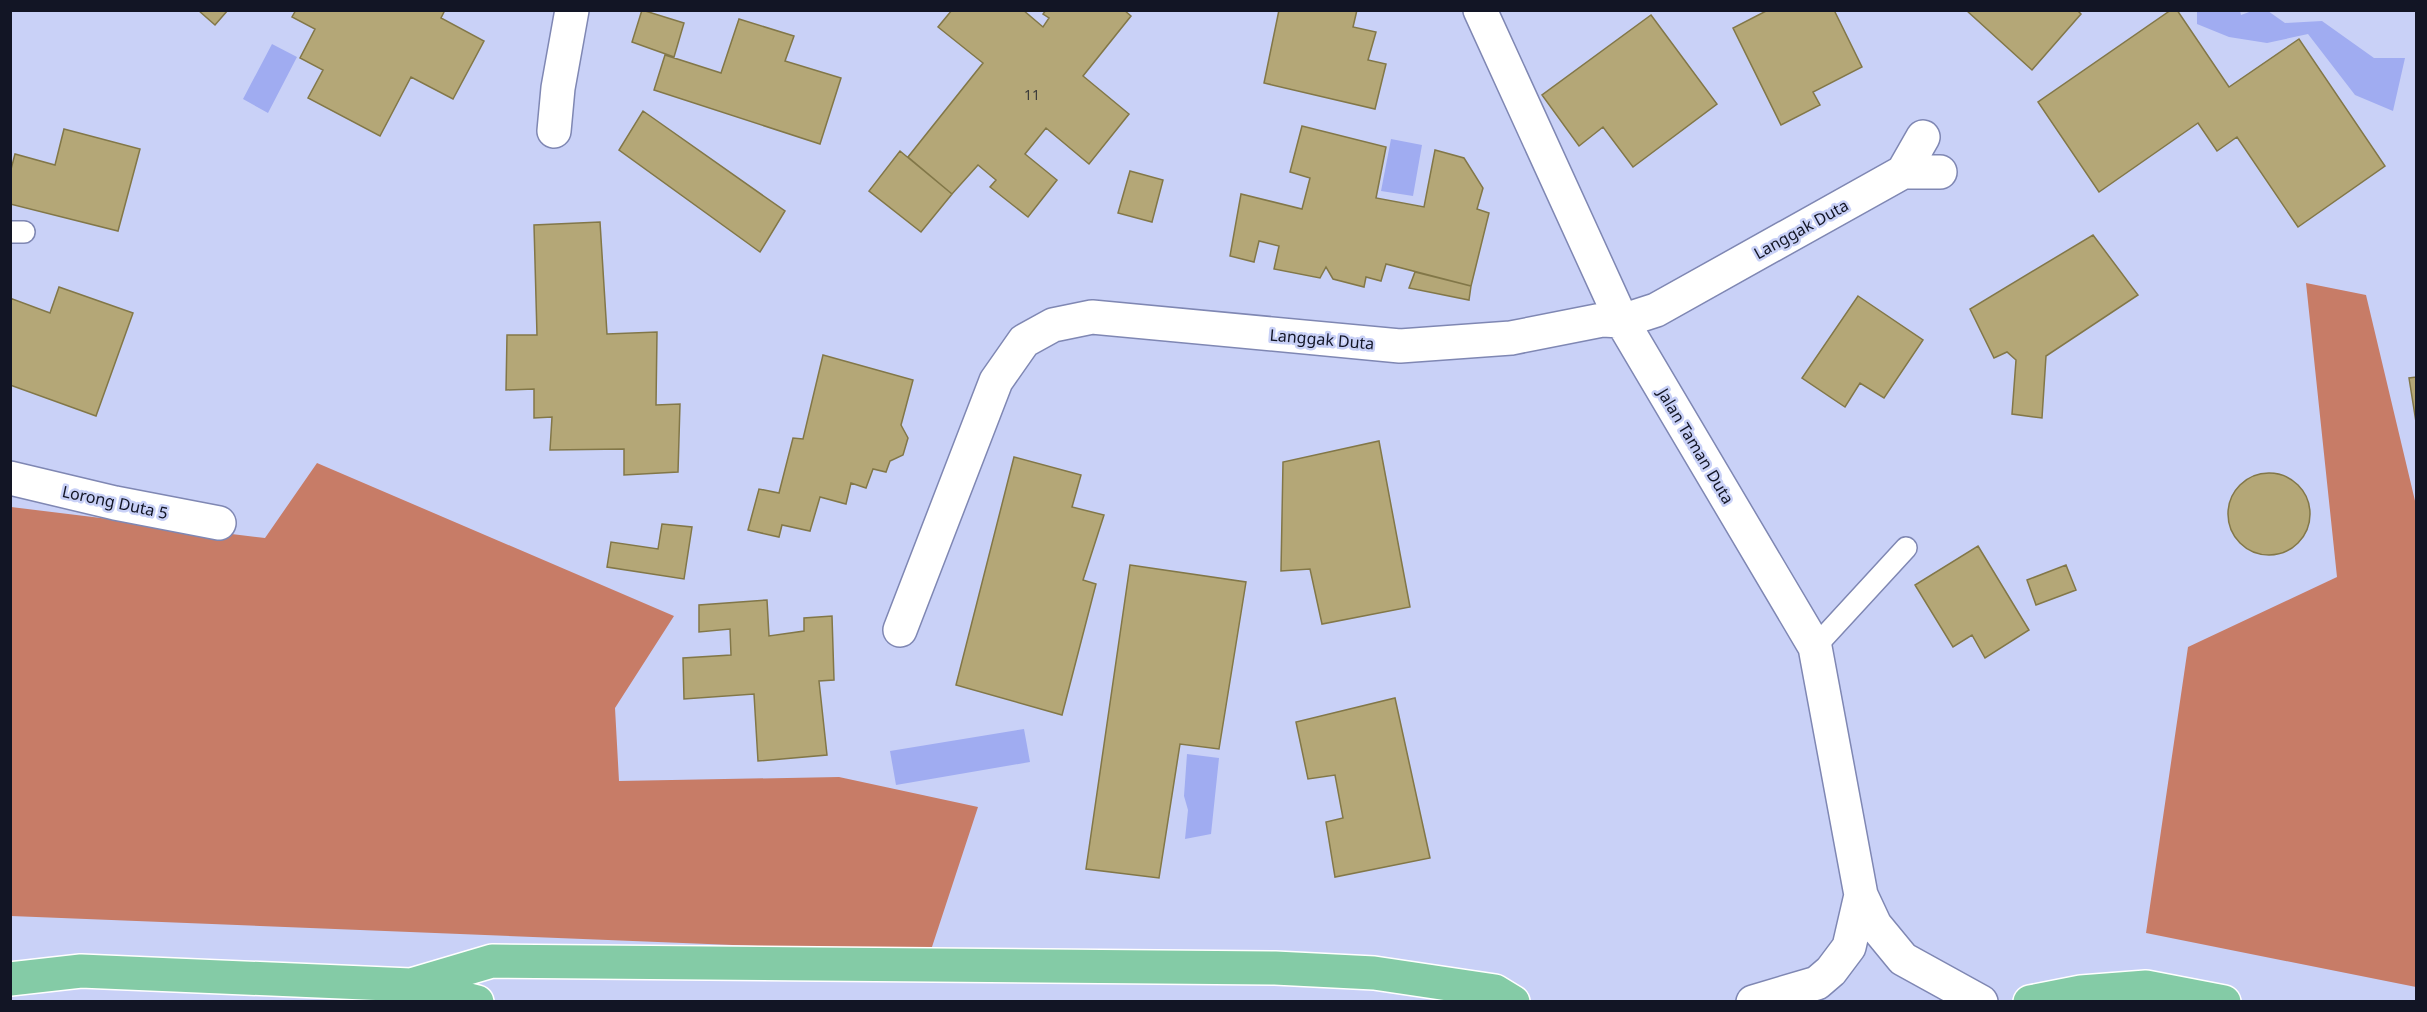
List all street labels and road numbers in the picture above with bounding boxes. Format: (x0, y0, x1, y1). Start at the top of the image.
street label: Langgak Duta (1750, 194, 1852, 264)
street label: Langgak Duta (1269, 323, 1375, 355)
street label: Jalan Taman Duta (1652, 382, 1739, 508)
street label: Lorong Duta 5 (60, 480, 170, 524)

